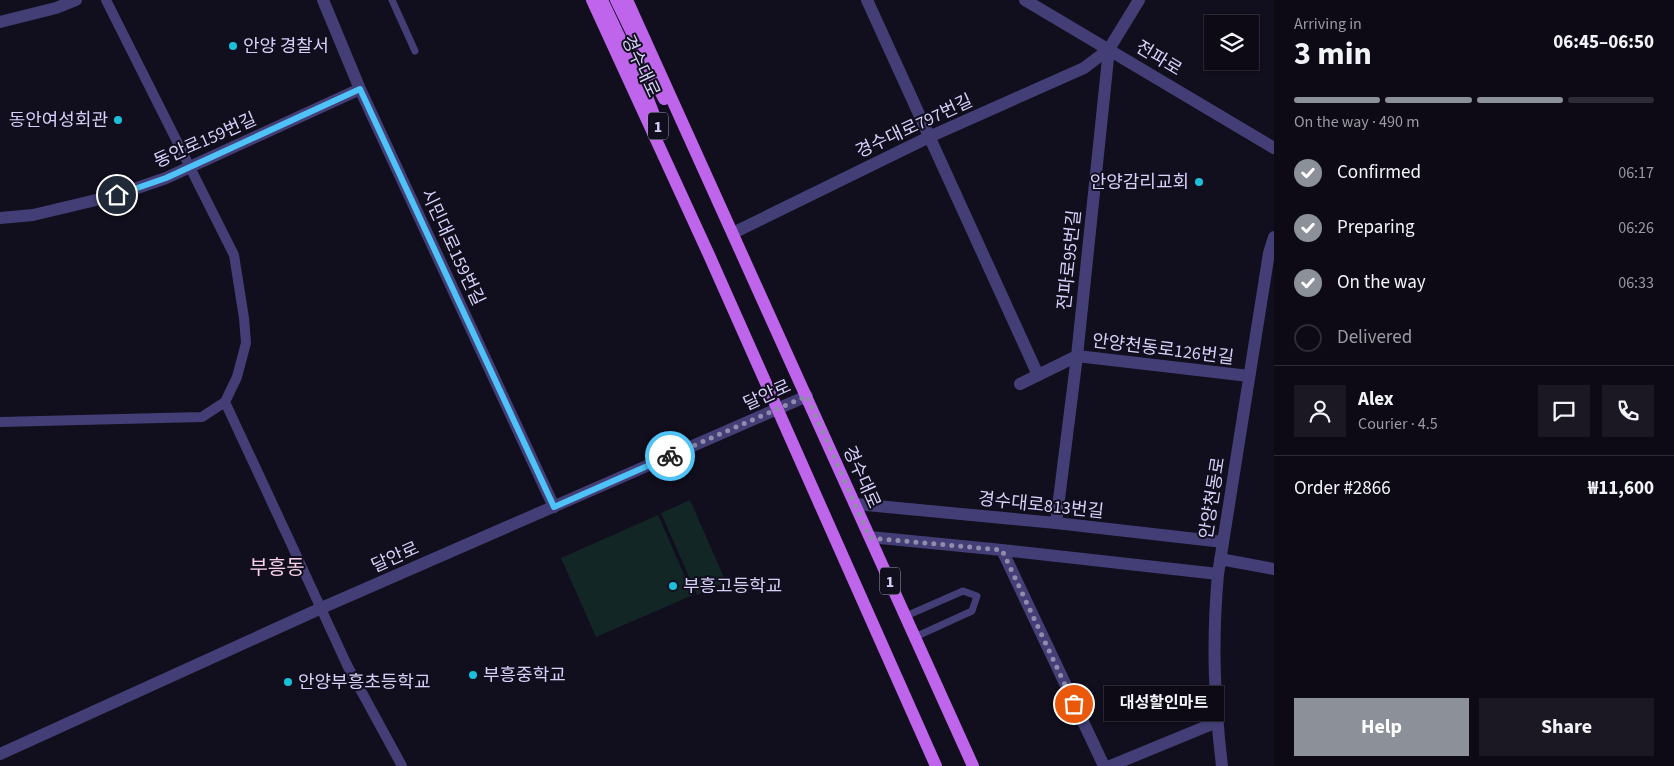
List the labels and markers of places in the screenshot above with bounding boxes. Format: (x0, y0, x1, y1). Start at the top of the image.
place label: 안양 경찰서 (243, 34, 329, 59)
marker: 안양 경찰서 (227, 40, 239, 52)
place label: 동안여성회관 (9, 108, 108, 133)
marker: 동안여성회관 (112, 114, 124, 126)
place label: 안양감리교회 (1090, 170, 1189, 195)
pin (96, 174, 138, 216)
marker: 안양감리교회 (1193, 176, 1205, 188)
place label: 부흥고등학교 (683, 574, 782, 599)
marker: 부흥고등학교 (667, 580, 679, 592)
place label: 부흥중학교 (483, 663, 566, 688)
marker: 부흥중학교 (467, 669, 479, 681)
place label: 안양부흥초등학교 (298, 670, 430, 695)
marker: 안양부흥초등학교 (282, 676, 294, 688)
pin (1053, 683, 1095, 725)
callout: 대성할인마트 (1104, 686, 1224, 722)

